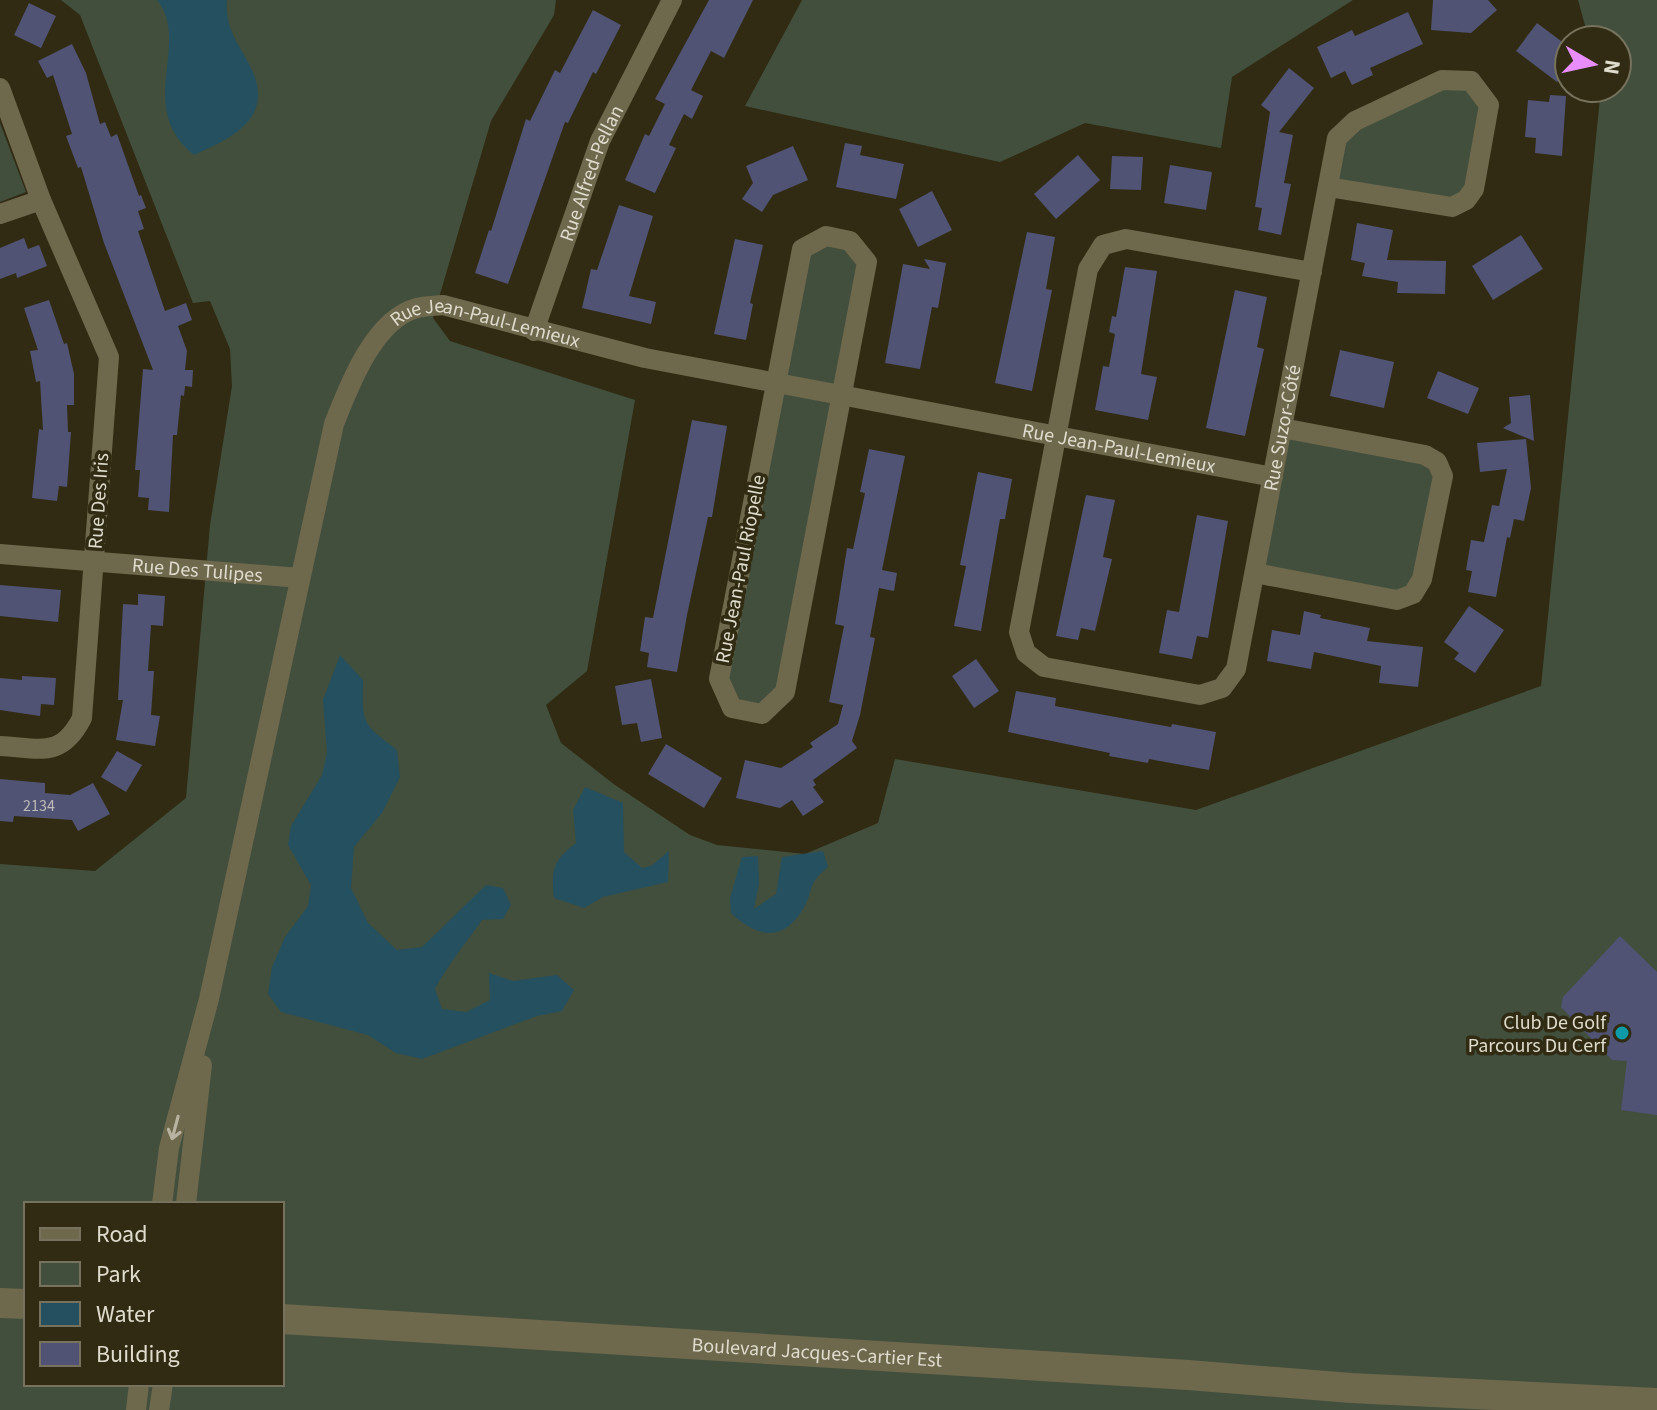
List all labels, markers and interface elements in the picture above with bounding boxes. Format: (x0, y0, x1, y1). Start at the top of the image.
north arrow (1553, 24, 1633, 104)
text: N (1595, 57, 1629, 77)
street label: Rue Alfred-Pellan (553, 100, 631, 245)
street label: Rue Jean-Paul-Lemieux (384, 292, 583, 355)
street label: Rue Suzor-Côté (1257, 363, 1309, 494)
street label: Rue Jean-Paul-Lemieux (1020, 417, 1218, 481)
street label: Rue Des Iris (82, 452, 116, 550)
street label: Rue Jean-Paul Riopelle (709, 472, 773, 666)
street label: Rue Des Tulipes (131, 552, 264, 590)
house number: 2134 (23, 795, 55, 817)
place label: Club De Golf Parcours Du Cerf (1468, 1009, 1607, 1060)
marker: Club De Golf Parcours Du Cerf (1613, 1024, 1631, 1042)
one-way arrow (166, 1115, 181, 1141)
legend (24, 1202, 284, 1386)
text: Road (96, 1217, 148, 1252)
text: Park (96, 1257, 141, 1292)
text: Water (96, 1297, 155, 1332)
street label: Boulevard Jacques-Cartier Est (691, 1331, 943, 1375)
text: Building (96, 1337, 180, 1372)

